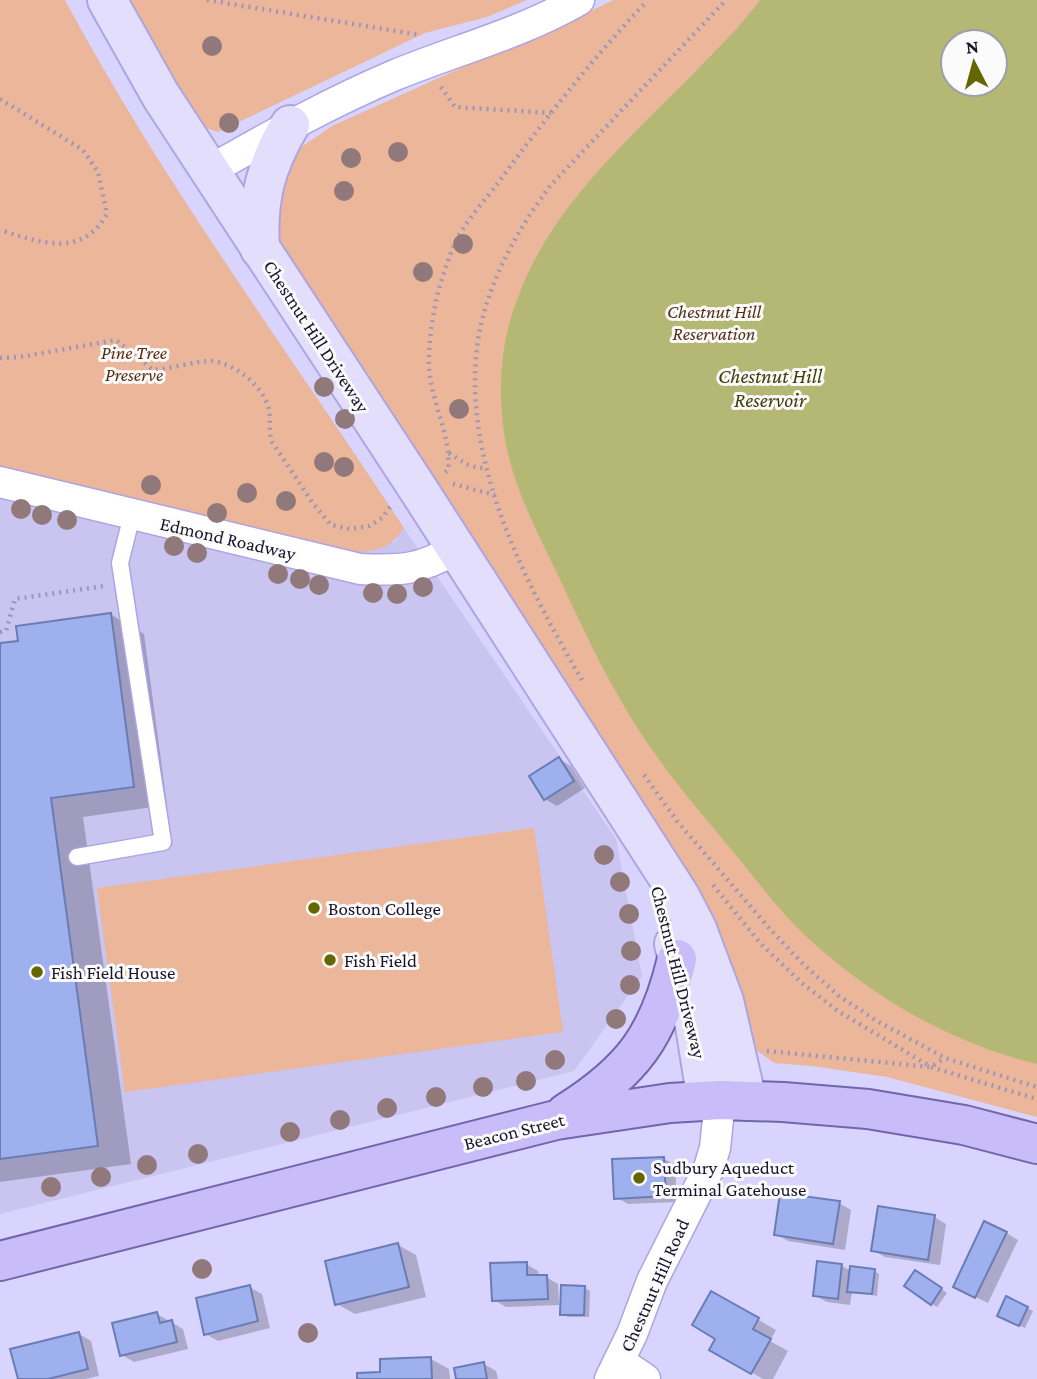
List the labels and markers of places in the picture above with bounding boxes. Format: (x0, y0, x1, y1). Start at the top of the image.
place label: Boston College (328, 898, 441, 919)
marker: Boston College (306, 900, 322, 916)
place label: Fish Field (344, 950, 417, 971)
marker: Fish Field (322, 952, 338, 968)
place label: Fish Field House (51, 962, 175, 983)
marker: Fish Field House (29, 964, 45, 980)
place label: Sudbury Aqueduct Terminal Gatehouse (653, 1157, 806, 1200)
marker: Sudbury Aqueduct Terminal Gatehouse (631, 1170, 647, 1186)

